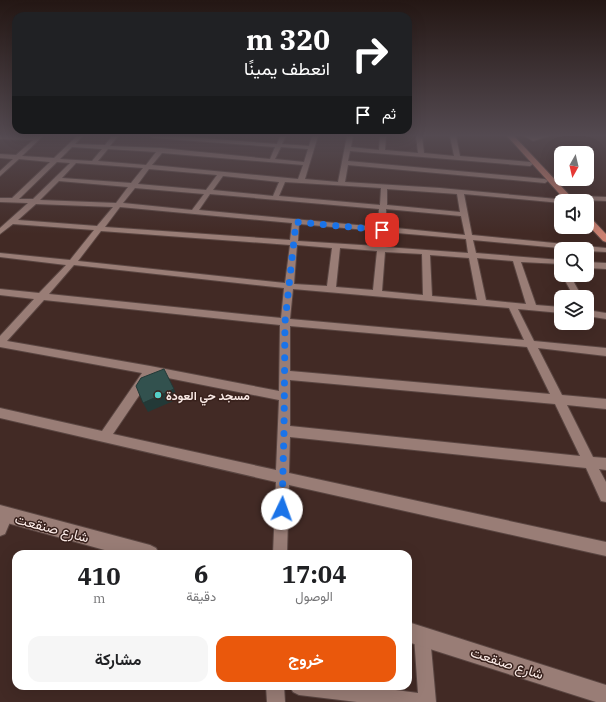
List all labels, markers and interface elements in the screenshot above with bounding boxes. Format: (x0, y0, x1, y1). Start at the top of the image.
text: 320 m (246, 21, 330, 58)
icon: right (344, 28, 396, 80)
text: انعطف يمينًا (244, 57, 330, 80)
icon: arrive (352, 104, 374, 126)
text: ثم (382, 104, 396, 123)
north arrow (554, 146, 594, 186)
map controls (554, 146, 594, 330)
button: sound (554, 194, 594, 234)
pin (365, 213, 399, 247)
icon: arrive (371, 219, 393, 241)
button: search (554, 242, 594, 282)
button: layers (554, 290, 594, 330)
place label: مسجد حي العودة (166, 388, 250, 406)
marker: مسجد حي العودة (153, 390, 163, 400)
position arrow (261, 488, 303, 530)
street label: شارع صنقعت (13, 509, 91, 548)
text: 6 (194, 558, 208, 590)
text: 17:04 (282, 558, 347, 590)
text: 410 (77, 560, 121, 592)
text: دقيقة (186, 588, 216, 605)
text: الوصول (295, 588, 333, 605)
text: m (93, 590, 105, 607)
button: مشاركة (28, 636, 208, 682)
button: خروج (216, 636, 396, 682)
street label: شارع صنقعت (468, 643, 546, 685)

